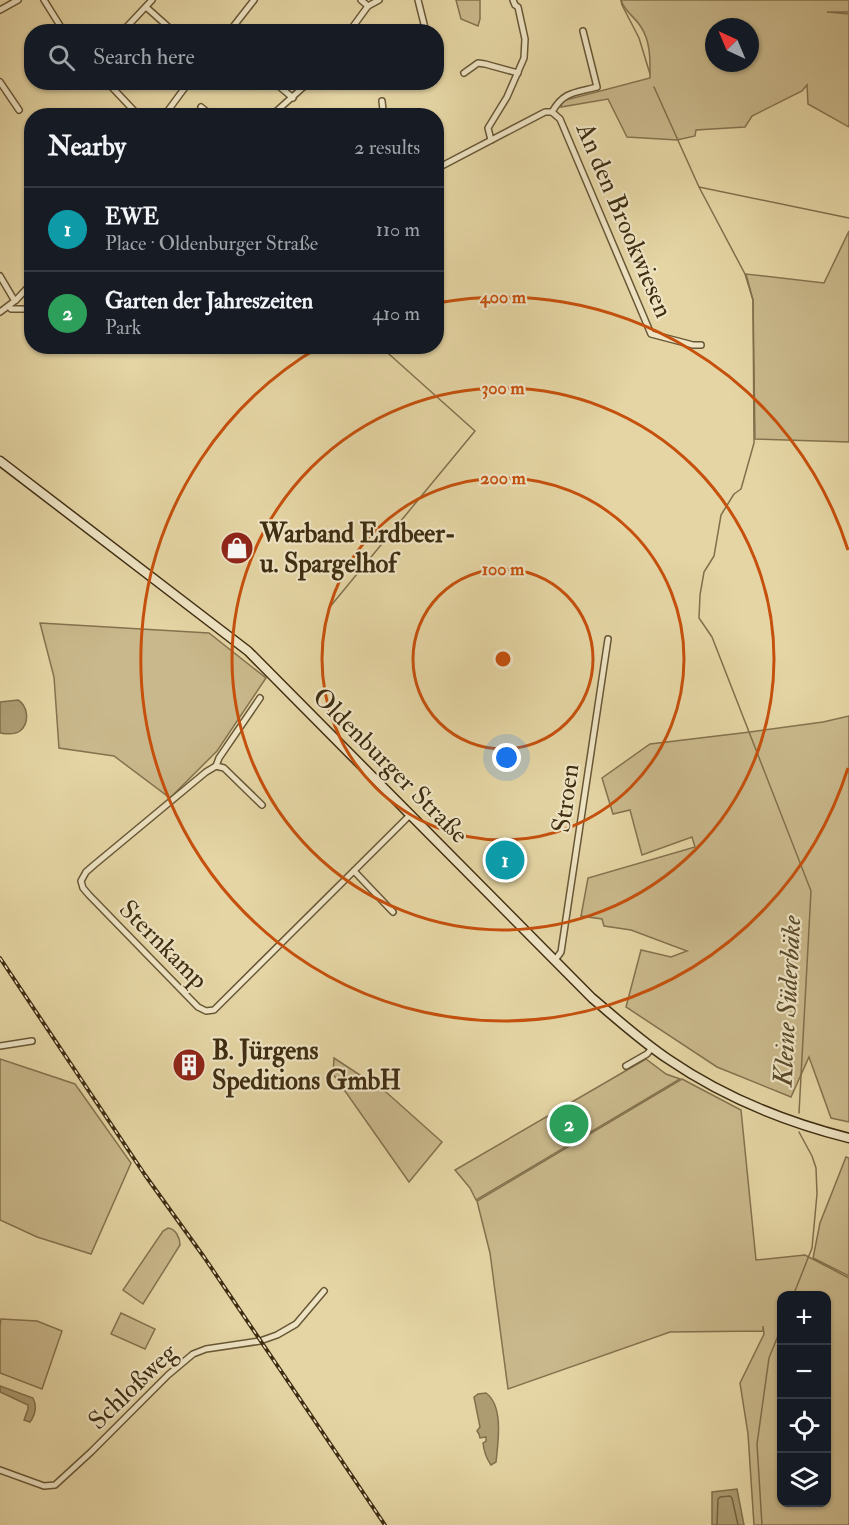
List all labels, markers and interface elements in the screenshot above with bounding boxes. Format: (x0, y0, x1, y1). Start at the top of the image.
north arrow (705, 18, 759, 72)
search box (24, 24, 444, 90)
icon: search (45, 41, 78, 74)
text: Search here (93, 43, 195, 71)
street label: An den Brookwiesen (568, 117, 680, 323)
text: Nearby (48, 131, 126, 163)
text: 2 results (354, 135, 420, 160)
text: EWE (105, 203, 159, 231)
text: 1 (64, 217, 71, 242)
text: 110 m (376, 217, 420, 242)
text: Place · Oldenburger Straße (105, 231, 318, 256)
text: 400 m (479, 286, 527, 309)
text: Garten der Jahreszeiten (105, 287, 313, 315)
text: 2 (62, 301, 73, 326)
text: 410 m (372, 301, 420, 326)
text: Park (105, 315, 141, 340)
text: 300 m (481, 377, 526, 400)
text: 200 m (480, 467, 527, 490)
place label: Warband Erdbeer- u. Spargelhof (259, 518, 456, 581)
shop icon: Warband Erdbeer- u. Spargelhof (219, 530, 255, 566)
text: 100 m (482, 558, 525, 581)
centre of rings (493, 649, 513, 669)
street label: Oldenburger Straße (306, 681, 475, 850)
your location (492, 743, 521, 772)
street label: Stroen (545, 762, 587, 835)
pin: 1 (486, 838, 524, 882)
street label: Sternkamp (111, 893, 215, 997)
water label: Kleine Süderbäke (766, 914, 809, 1089)
place label: B. Jürgens Speditions GmbH (212, 1035, 401, 1098)
building icon: B. Jürgens Speditions GmbH (171, 1047, 207, 1083)
pin: 2 (550, 1102, 588, 1146)
map controls (777, 1291, 831, 1507)
button: + (777, 1291, 831, 1345)
street label: Schloßweg (82, 1336, 185, 1437)
button: − (777, 1345, 831, 1399)
button: locate (777, 1399, 831, 1453)
button: layers (777, 1453, 831, 1507)

